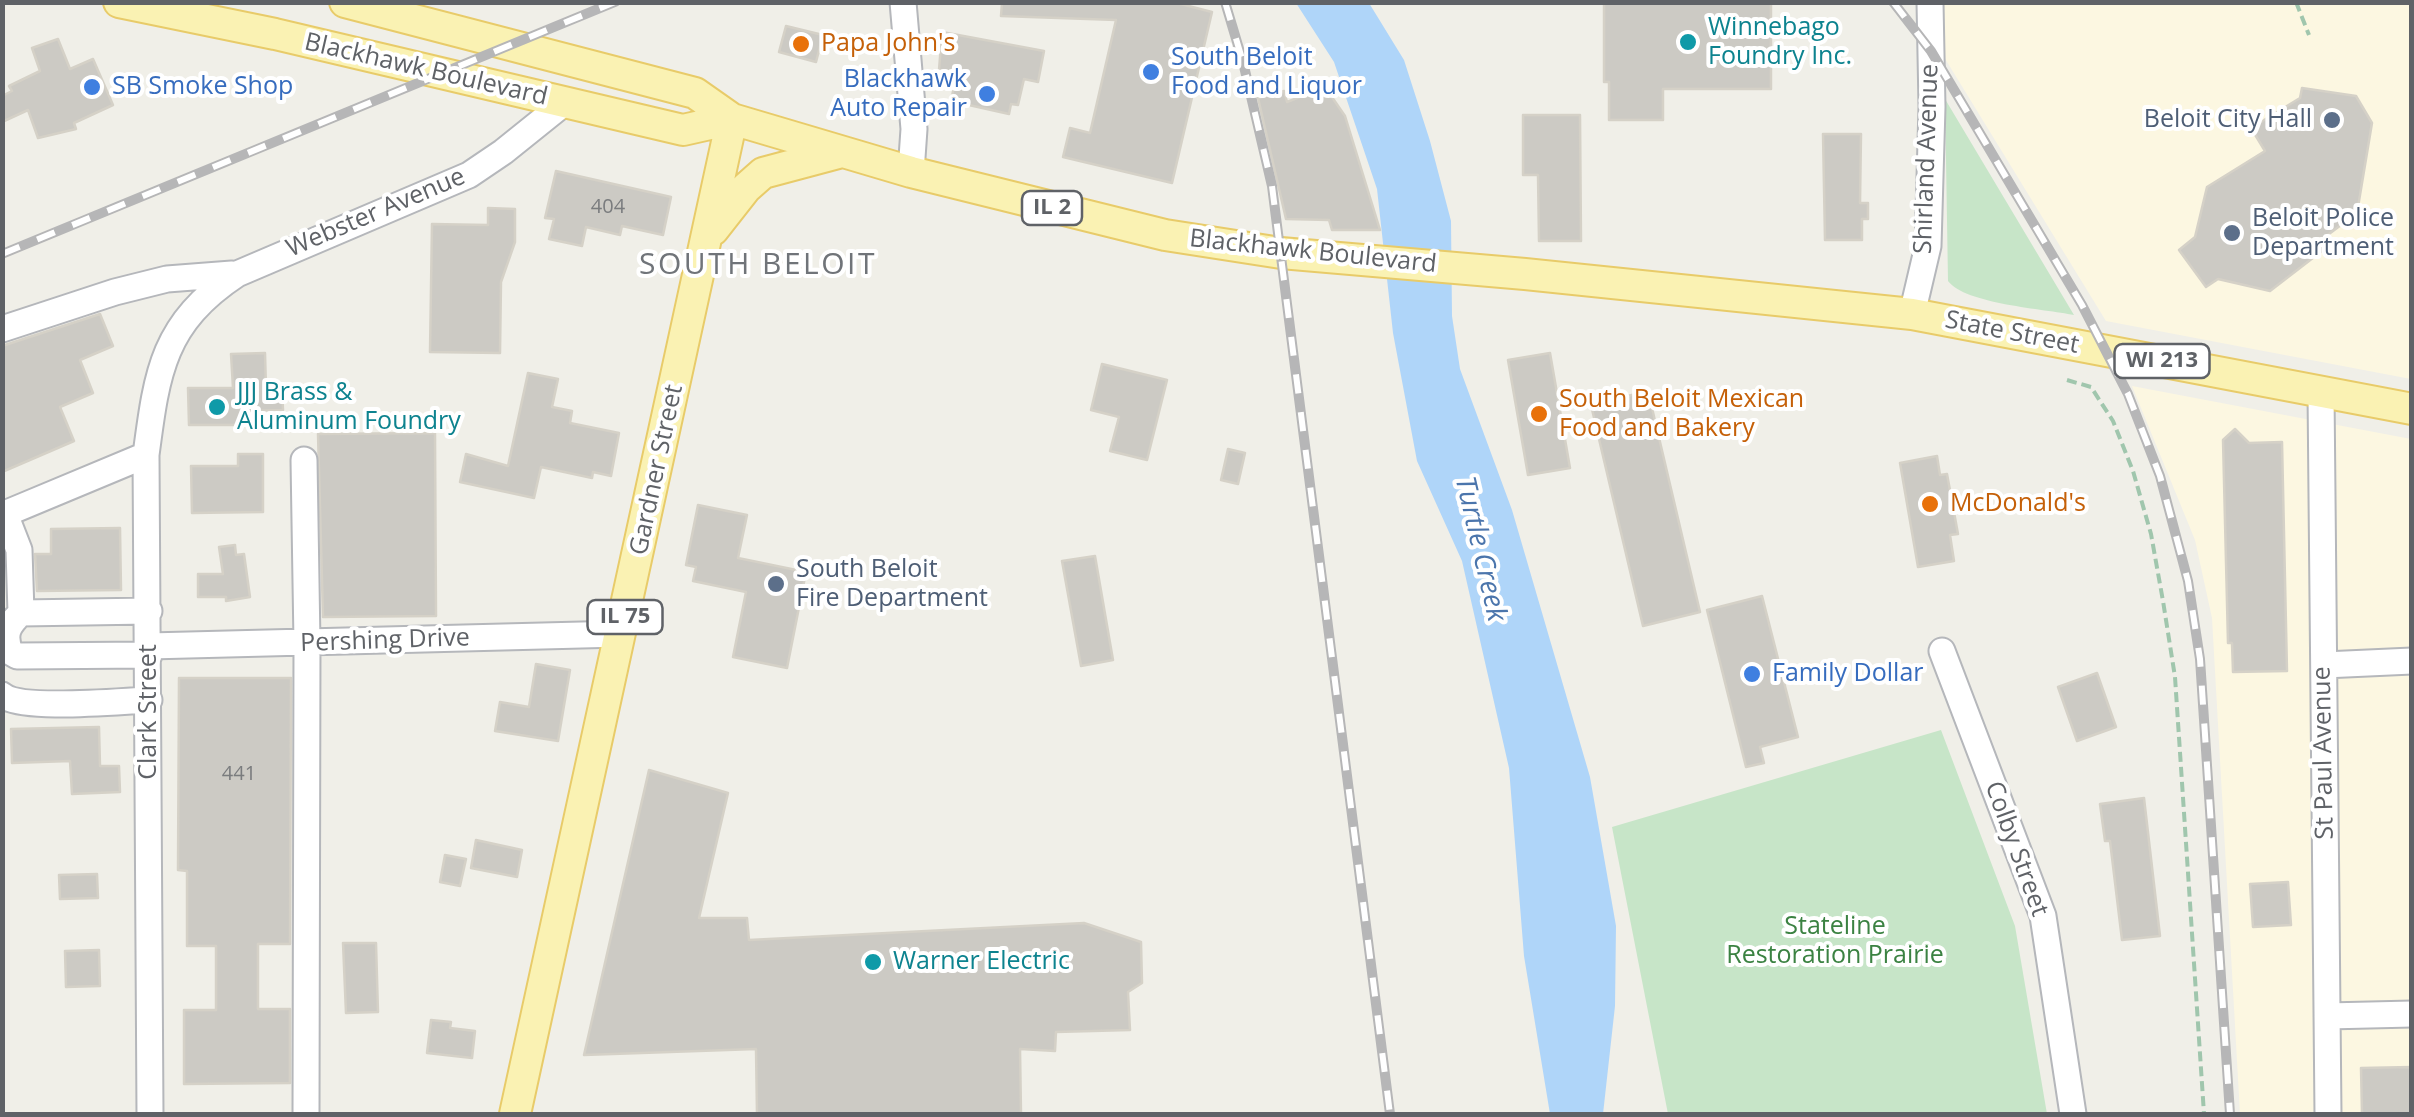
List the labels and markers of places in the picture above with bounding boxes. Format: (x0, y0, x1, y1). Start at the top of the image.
place label: Winnebago Foundry Inc. (1708, 13, 1852, 72)
place label: Papa John's (821, 29, 955, 59)
marker: Winnebago Foundry Inc. (1677, 31, 1699, 53)
marker: Papa John's (790, 33, 812, 55)
place label: South Beloit Food and Liquor (1171, 43, 1362, 102)
marker: South Beloit Food and Liquor (1140, 61, 1162, 83)
place label: Blackhawk Auto Repair (830, 65, 967, 124)
place label: SB Smoke Shop (112, 72, 293, 102)
marker: SB Smoke Shop (81, 76, 103, 98)
marker: Blackhawk Auto Repair (976, 83, 998, 105)
place label: Beloit City Hall (2144, 105, 2312, 135)
marker: Beloit City Hall (2321, 109, 2343, 131)
place label: Beloit Police Department (2252, 204, 2394, 263)
marker: Beloit Police Department (2221, 222, 2243, 244)
place label: JJJ Brass & Aluminum Foundry (237, 378, 461, 437)
place label: South Beloit Mexican Food and Bakery (1559, 385, 1804, 444)
marker: JJJ Brass & Aluminum Foundry (206, 396, 228, 418)
marker: South Beloit Mexican Food and Bakery (1528, 403, 1550, 425)
place label: McDonald's (1950, 489, 2086, 519)
marker: McDonald's (1919, 493, 1941, 515)
place label: South Beloit Fire Department (796, 555, 988, 614)
marker: South Beloit Fire Department (765, 573, 787, 595)
place label: Family Dollar (1772, 659, 1923, 689)
marker: Family Dollar (1741, 663, 1763, 685)
place label: Warner Electric (893, 947, 1070, 977)
marker: Warner Electric (862, 951, 884, 973)

